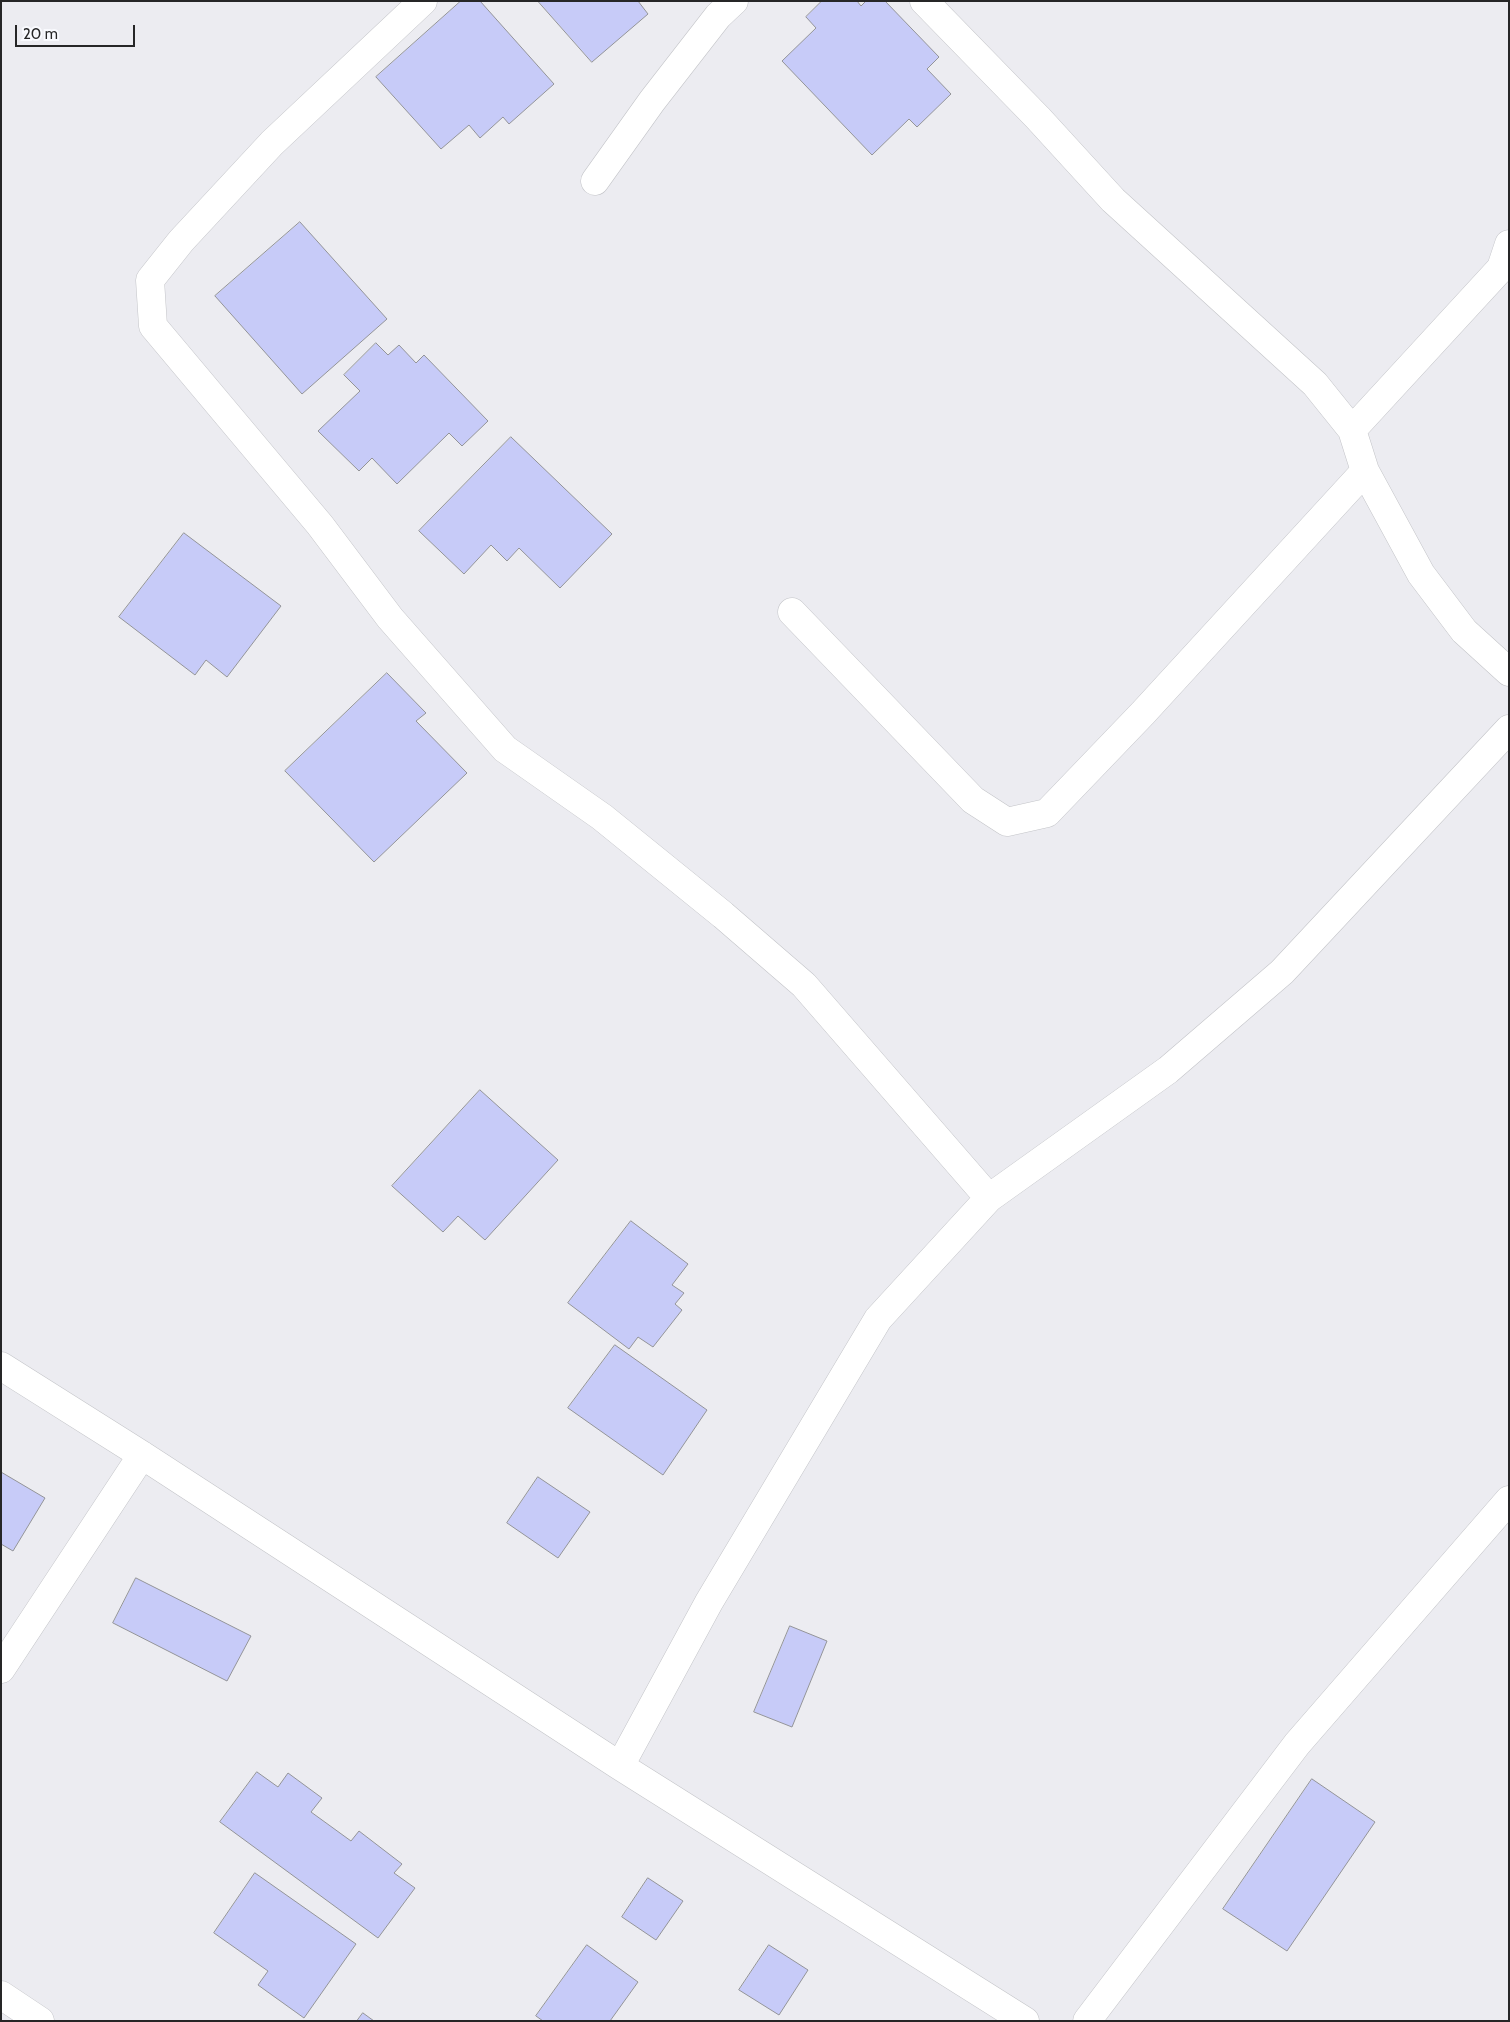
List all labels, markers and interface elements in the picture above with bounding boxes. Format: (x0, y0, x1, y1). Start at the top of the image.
scale bar (18, 15, 138, 47)
text: 20 m (23, 25, 58, 43)

